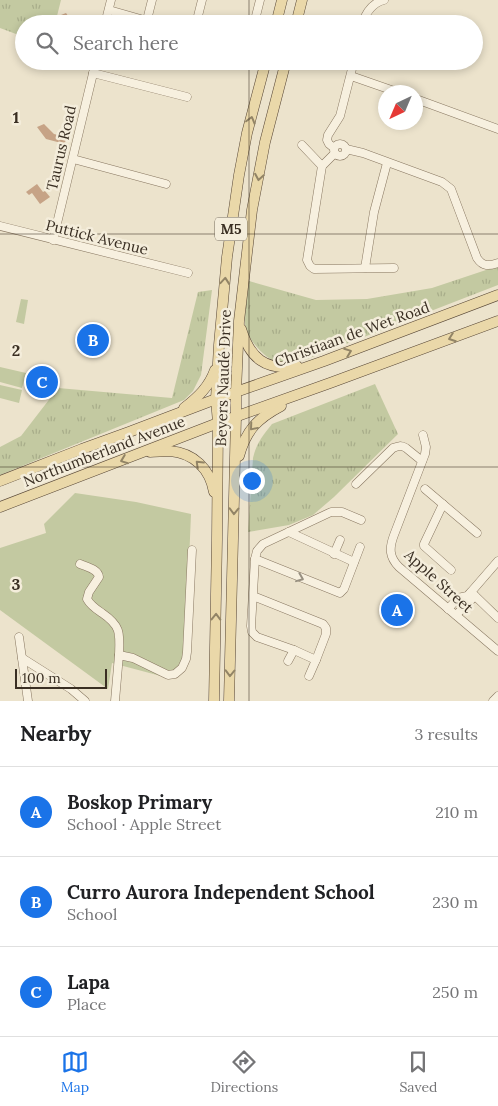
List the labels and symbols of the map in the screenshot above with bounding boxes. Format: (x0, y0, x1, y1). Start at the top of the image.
north arrow (378, 85, 423, 130)
street label: Taurus Road (42, 103, 80, 193)
text: 1 (13, 107, 19, 127)
one-way arrow (245, 117, 255, 125)
one-way arrow (254, 172, 264, 181)
street label: Puttick Avenue (44, 215, 150, 259)
road number: M5 (215, 218, 247, 240)
one-way arrow (219, 276, 230, 284)
street label: Christiaan de Wet Road (272, 297, 432, 371)
street label: Beyers Naudé Drive (211, 309, 235, 447)
pin: B (77, 321, 109, 359)
one-way arrow (449, 332, 457, 342)
text: 2 (12, 340, 20, 360)
one-way arrow (343, 348, 351, 358)
pin: C (26, 363, 58, 401)
street label: Northumberland Avenue (20, 411, 188, 491)
one-way arrow (250, 421, 259, 430)
one-way arrow (120, 454, 129, 464)
one-way arrow (196, 461, 205, 470)
your location (239, 468, 265, 494)
one-way arrow (228, 507, 239, 515)
street label: Apple Street (400, 545, 477, 617)
one-way arrow (296, 572, 304, 582)
text: 3 (12, 574, 21, 594)
pin: A (381, 591, 413, 629)
one-way arrow (210, 613, 221, 621)
scale bar (15, 666, 108, 689)
one-way arrow (225, 670, 235, 678)

